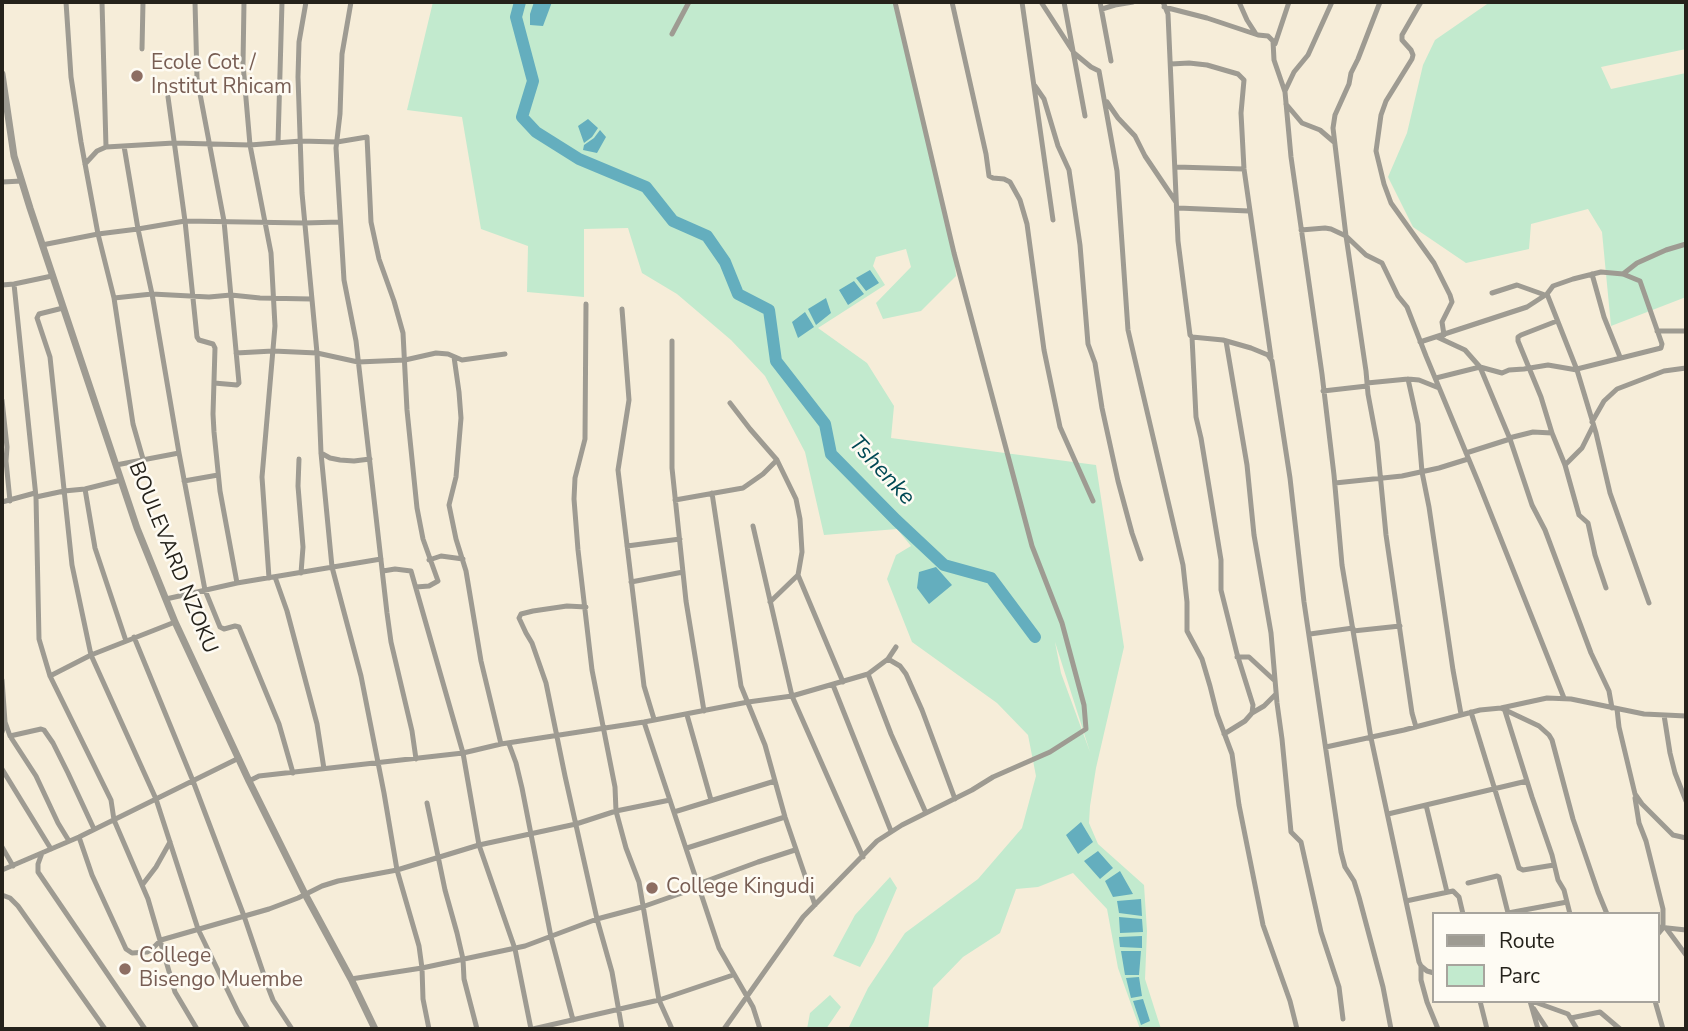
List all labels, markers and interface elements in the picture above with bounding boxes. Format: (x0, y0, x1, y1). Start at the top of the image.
place label: Ecole Cot. / Institut Rhicam (151, 51, 292, 101)
marker: Ecole Cot. / Institut Rhicam (129, 68, 145, 84)
water label: Tshenke (842, 431, 920, 511)
street label: BOULEVARD NZOKU (122, 458, 222, 658)
place label: College Kingudi (666, 875, 815, 901)
marker: College Kingudi (644, 880, 660, 896)
legend (1432, 912, 1660, 1003)
text: Route (1499, 927, 1555, 955)
place label: College Bisengo Muembe (139, 944, 303, 994)
marker: College Bisengo Muembe (117, 961, 133, 977)
text: Parc (1499, 962, 1540, 990)

